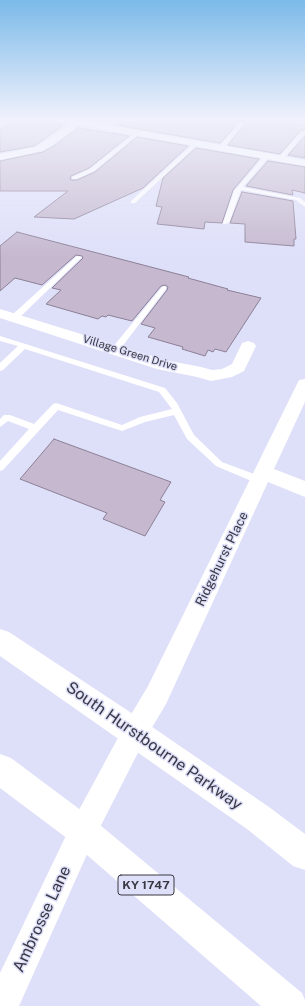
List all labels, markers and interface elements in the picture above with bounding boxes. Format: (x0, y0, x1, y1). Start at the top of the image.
street label: Village Green Drive (81, 332, 179, 374)
street label: Ridgehurst Place (192, 509, 252, 609)
street label: South Hurstbourne Parkway (62, 678, 246, 814)
street label: Ambrosse Lane (9, 863, 75, 975)
road number: KY 1747 (118, 875, 174, 895)

